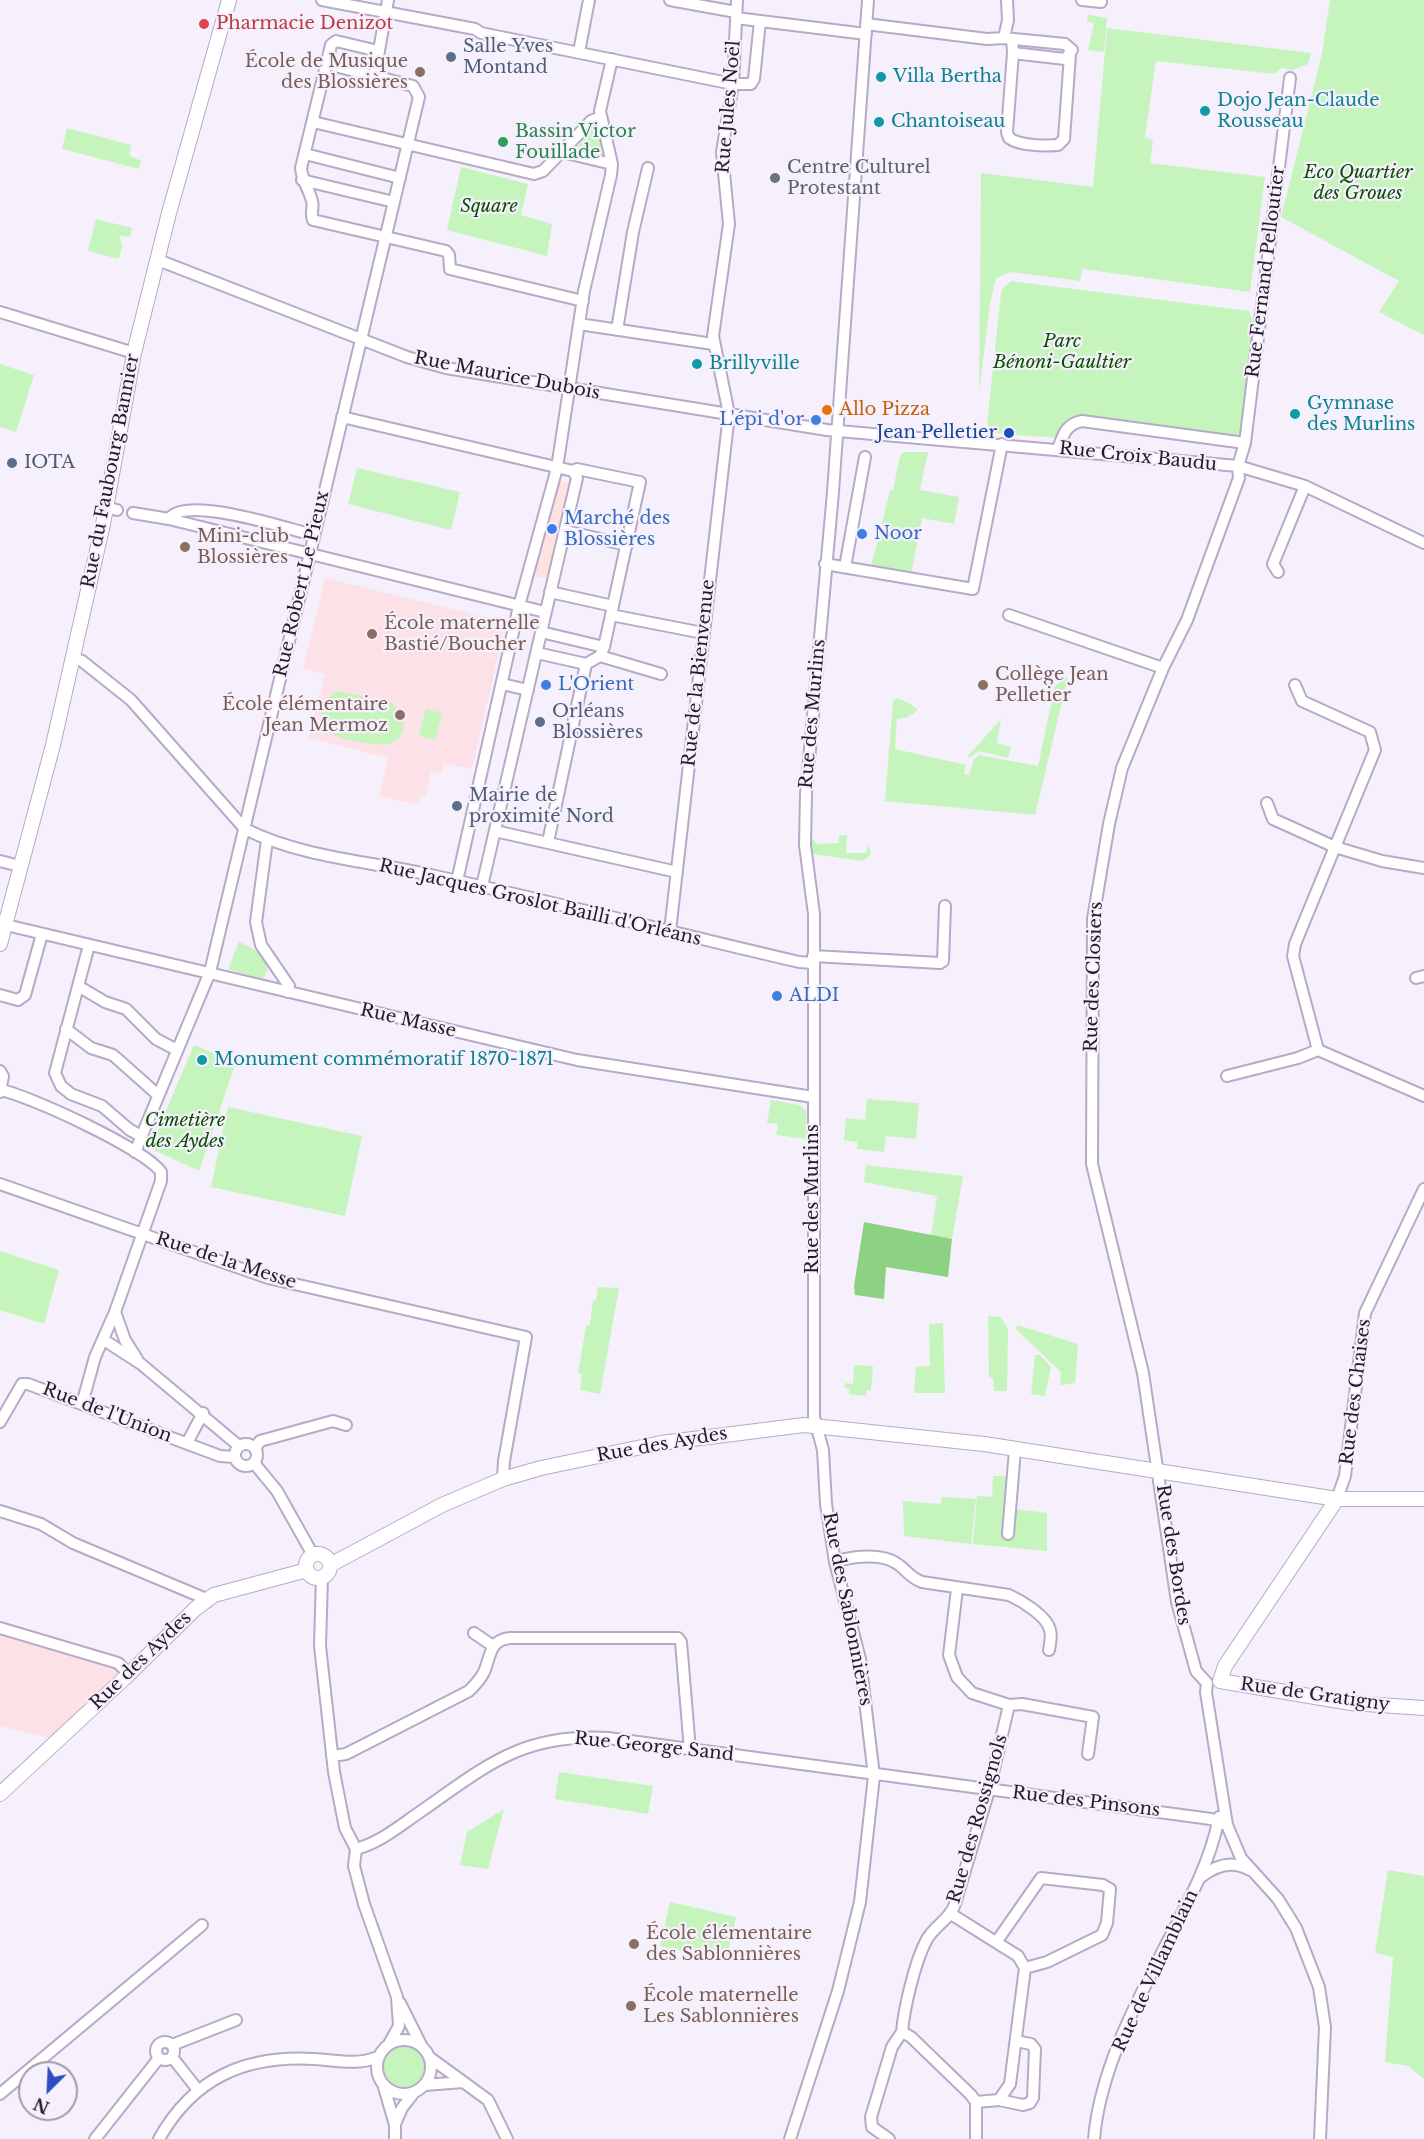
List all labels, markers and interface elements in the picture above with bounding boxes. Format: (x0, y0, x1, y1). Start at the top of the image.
place label: Pharmacie Denizot (216, 13, 393, 35)
marker: Pharmacie Denizot (197, 17, 211, 31)
place label: Salle Yves Montand (463, 36, 553, 78)
street label: Rue Jules Noël (712, 40, 746, 174)
marker: Salle Yves Montand (444, 50, 458, 64)
place label: École de Musique des Blossières (245, 51, 408, 94)
marker: École de Musique des Blossières (413, 65, 427, 79)
place label: Villa Bertha (893, 66, 1002, 88)
marker: Villa Bertha (874, 70, 888, 84)
place label: Dojo Jean-Claude Rousseau (1217, 90, 1380, 132)
marker: Dojo Jean-Claude Rousseau (1198, 104, 1212, 118)
place label: Chantoiseau (891, 111, 1005, 133)
marker: Chantoiseau (872, 115, 886, 129)
place label: Bassin Victor Fouillade (515, 121, 636, 164)
marker: Bassin Victor Fouillade (496, 135, 510, 149)
place label: Centre Culturel Protestant (787, 157, 931, 200)
park label: Eco Quartier des Groues (1303, 162, 1413, 204)
street label: Rue Fernand Pelloutier (1242, 165, 1290, 379)
marker: Centre Culturel Protestant (768, 171, 782, 185)
park label: Square (460, 196, 518, 218)
park label: Parc Bénoni-Gaultier (993, 331, 1131, 374)
street label: Rue Maurice Dubois (412, 347, 602, 405)
street label: Rue du Faubourg Bannier (78, 352, 144, 590)
place label: Brillyville (709, 353, 800, 375)
marker: Brillyville (690, 357, 704, 371)
place label: Gymnase des Murlins (1307, 393, 1415, 436)
place label: Allo Pizza (839, 399, 930, 421)
marker: Allo Pizza (820, 403, 834, 417)
marker: Gymnase des Murlins (1288, 407, 1302, 421)
place label: L'épi d'or (719, 409, 804, 431)
marker: L'épi d'or (809, 413, 823, 427)
place label: Jean Pelletier (877, 422, 997, 444)
marker: Jean Pelletier (1002, 426, 1016, 440)
street label: Rue Croix Baudu (1058, 438, 1218, 476)
place label: IOTA (24, 452, 75, 474)
marker: IOTA (5, 456, 19, 470)
street label: Rue Robert Le Pieux (270, 489, 334, 679)
place label: Marché des Blossières (564, 508, 670, 550)
marker: Marché des Blossières (545, 522, 559, 536)
place label: Noor (874, 523, 922, 545)
place label: Mini-club Blossières (197, 526, 289, 568)
marker: Noor (855, 527, 869, 541)
marker: Mini-club Blossières (178, 540, 192, 554)
street label: Rue de la Bienvenue (678, 578, 720, 768)
place label: École maternelle Bastié/Boucher (384, 613, 540, 656)
marker: École maternelle Bastié/Boucher (365, 627, 379, 641)
street label: Rue des Murlins (796, 638, 830, 790)
place label: Collège Jean Pelletier (995, 664, 1109, 706)
place label: L'Orient (558, 674, 634, 696)
marker: L'Orient (539, 678, 553, 692)
marker: Collège Jean Pelletier (976, 678, 990, 692)
place label: École élémentaire Jean Mermoz (222, 694, 388, 736)
place label: Orléans Blossières (552, 701, 643, 744)
marker: École élémentaire Jean Mermoz (393, 708, 407, 722)
marker: Orléans Blossières (533, 715, 547, 729)
place label: Mairie de proximité Nord (469, 785, 614, 828)
marker: Mairie de proximité Nord (450, 799, 464, 813)
street label: Rue Jacques Groslot Bailli d'Orléans (377, 855, 703, 951)
street label: Rue des Closiers (1081, 901, 1107, 1053)
place label: ALDI (789, 985, 839, 1007)
marker: ALDI (770, 989, 784, 1003)
street label: Rue Masse (358, 999, 458, 1043)
place label: Monument commémoratif 1870-1871 (214, 1049, 554, 1071)
marker: Monument commémoratif 1870-1871 (195, 1053, 209, 1067)
park label: Cimetière des Aydes (145, 1110, 225, 1152)
street label: Rue des Murlins (802, 1124, 824, 1274)
street label: Rue de la Messe (153, 1228, 299, 1294)
street label: Rue des Chaises (1336, 1318, 1376, 1466)
street label: Rue de l'Union (39, 1378, 175, 1448)
street label: Rue des Aydes (595, 1423, 729, 1467)
street label: Rue des Bordes (1151, 1483, 1195, 1627)
street label: Rue des Sablonnières (818, 1510, 876, 1708)
street label: Rue des Aydes (86, 1607, 196, 1715)
street label: Rue de Gratigny (1239, 1674, 1391, 1716)
street label: Rue George Sand (573, 1728, 735, 1766)
street label: Rue des Rossignols (944, 1732, 1012, 1906)
street label: Rue des Pinsons (1011, 1782, 1161, 1822)
street label: Rue de Villamblain (1109, 1886, 1203, 2056)
place label: École élémentaire des Sablonnières (646, 1923, 812, 1966)
marker: École élémentaire des Sablonnières (627, 1937, 641, 1951)
place label: École maternelle Les Sablonnières (643, 1985, 799, 2028)
marker: École maternelle Les Sablonnières (624, 1999, 638, 2013)
north arrow (18, 2061, 78, 2121)
text: N (31, 2093, 52, 2118)

